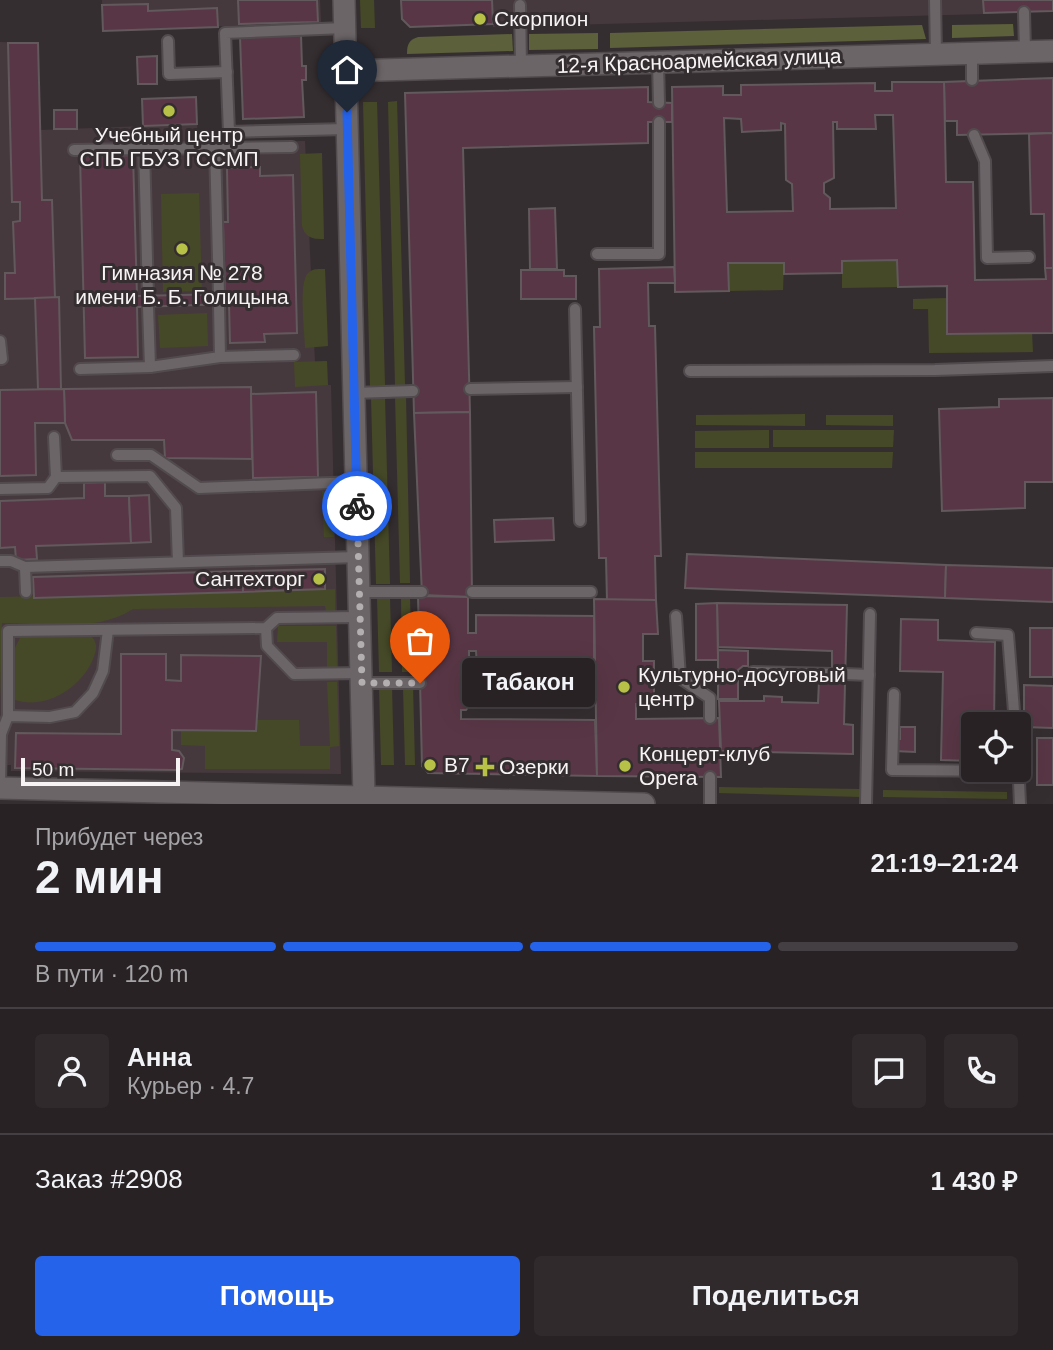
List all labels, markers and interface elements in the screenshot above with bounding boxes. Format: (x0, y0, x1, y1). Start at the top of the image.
place label: Скорпион (494, 7, 588, 30)
marker: Скорпион (472, 11, 488, 27)
pin (317, 40, 377, 112)
street label: 12-я Красноармейская улица (556, 44, 842, 77)
icon: home (328, 51, 366, 89)
marker: Учебный центр СПБ ГБУЗ ГССМП (161, 103, 177, 119)
place label: Учебный центр СПБ ГБУЗ ГССМП (79, 123, 259, 170)
marker: Гимназия № 278 имени Б. Б. Голицына (174, 241, 190, 257)
place label: Гимназия № 278 имени Б. Б. Голицына (75, 261, 289, 308)
courier (322, 471, 392, 541)
icon: bike (338, 487, 376, 525)
place label: Сантехторг (195, 567, 305, 590)
marker: Сантехторг (311, 571, 327, 587)
pin (390, 611, 450, 683)
icon: bag (401, 622, 439, 660)
callout: Табакон (462, 658, 595, 708)
place label: Культурно-досуговый центр (638, 663, 846, 710)
text: Табакон (482, 669, 575, 695)
marker: Культурно-досуговый центр (616, 679, 632, 695)
map controls (961, 712, 1031, 782)
button: locate (961, 712, 1031, 782)
place label: Концерт-клуб Opera (639, 742, 770, 789)
place label: В7 (444, 753, 470, 776)
scale bar (21, 755, 180, 787)
place label: Озерки (499, 755, 569, 778)
marker: В7 (422, 757, 438, 773)
marker: Концерт-клуб Opera (617, 758, 633, 774)
text: 50 m (32, 759, 74, 780)
marker: Озерки (477, 759, 493, 775)
text: Прибудет через (35, 824, 203, 850)
text: 21:19–21:24 (871, 848, 1018, 878)
text: 2 мин (35, 851, 163, 903)
text: В пути · 120 m (35, 961, 188, 987)
button: person (35, 1034, 109, 1108)
button: chat (852, 1034, 926, 1108)
button: phone (944, 1034, 1018, 1108)
text: Анна (127, 1042, 192, 1072)
text: Курьер · 4.7 (127, 1073, 254, 1099)
text: Заказ #2908 (35, 1164, 183, 1194)
text: 1 430 ₽ (931, 1166, 1018, 1196)
button: Помощь (35, 1256, 520, 1336)
button: Поделиться (534, 1256, 1018, 1336)

